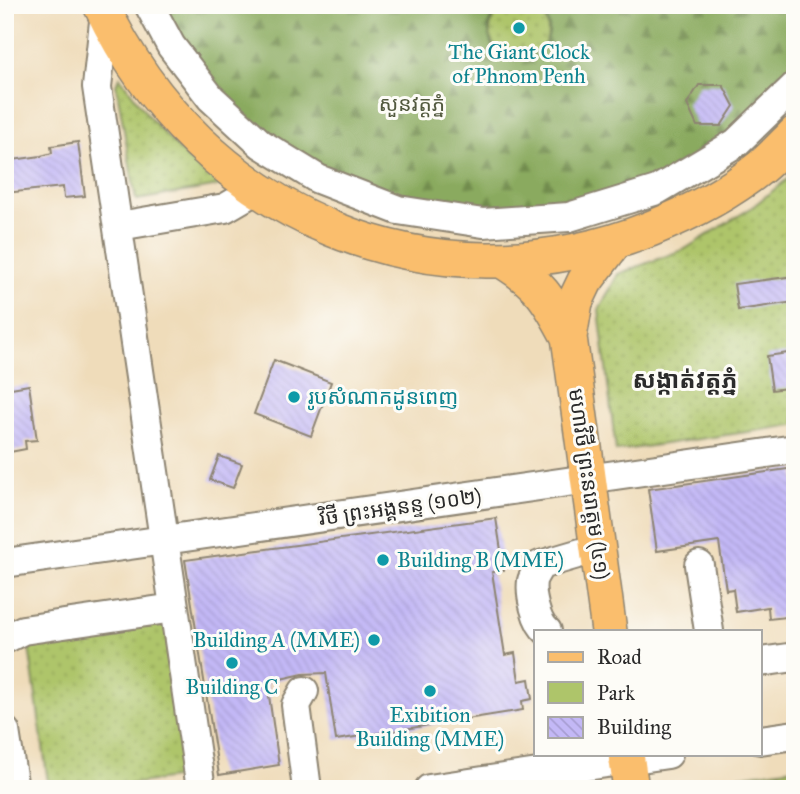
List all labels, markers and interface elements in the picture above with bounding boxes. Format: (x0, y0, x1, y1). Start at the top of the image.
marker: The Giant Clock of Phnom Penh (511, 20, 527, 36)
place label: The Giant Clock of Phnom Penh (448, 39, 590, 89)
park label: សួនវត្ដភ្នំ (379, 91, 445, 118)
district label: សង្កាត់វត្តភ្នំ (632, 365, 738, 396)
place label: រូបសំណាកដូនពេញ (307, 384, 458, 411)
street label: មហាវិថី ព្រះនរោត្តម (៤១) (562, 387, 615, 581)
marker: រូបសំណាកដូនពេញ (286, 389, 302, 405)
street label: វិថី ព្រះអង្គនន្ទ (១០២) (316, 483, 483, 532)
place label: Building B (MME) (397, 547, 564, 573)
marker: Building B (MME) (375, 552, 391, 568)
place label: Building A (MME) (193, 627, 360, 653)
legend (534, 630, 762, 756)
marker: Building A (MME) (366, 632, 382, 648)
text: Road (597, 644, 642, 670)
marker: Building C (224, 655, 240, 671)
place label: Building C (186, 674, 278, 700)
text: Park (597, 680, 635, 706)
marker: Exibition Building (MME) (422, 683, 438, 699)
place label: Exibition Building (MME) (356, 702, 504, 752)
text: Building (597, 714, 671, 740)

